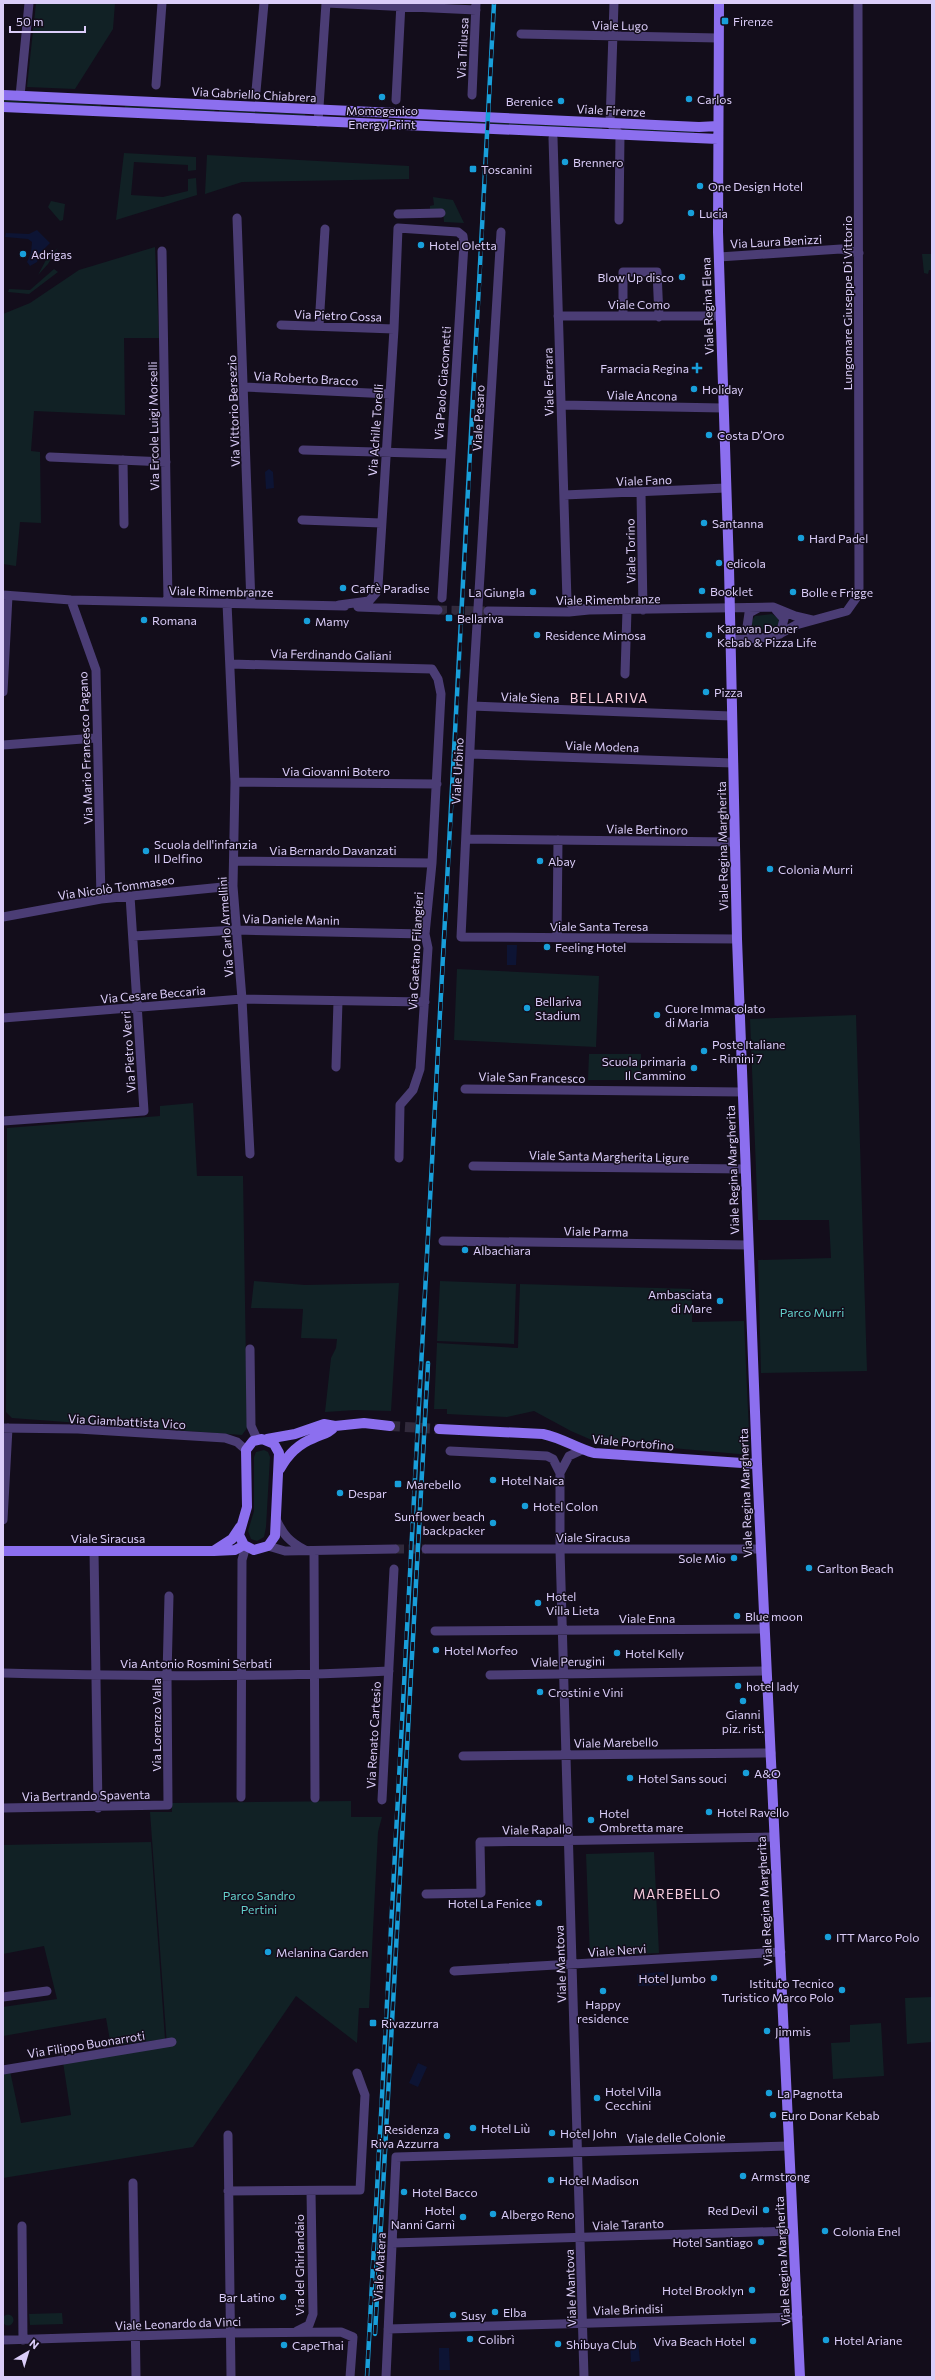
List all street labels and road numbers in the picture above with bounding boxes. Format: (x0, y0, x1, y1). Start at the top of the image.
street label: Via Trilussa (453, 17, 471, 79)
street label: Viale Lugo (592, 18, 648, 32)
street label: Via Gabriello Chiabrera (191, 84, 317, 104)
street label: Viale Firenze (576, 101, 646, 119)
street label: Lungomare Giuseppe Di Vittorio (840, 216, 854, 390)
street label: Via Laura Benizzi (730, 232, 822, 250)
street label: Viale Regina Elena (698, 257, 716, 355)
street label: Viale Como (608, 297, 670, 311)
street label: Via Pietro Cossa (294, 306, 382, 324)
street label: Via Paolo Giacometti (431, 326, 453, 440)
street label: Viale Ferrara (540, 347, 556, 417)
street label: Via Vittorio Bersezio (224, 355, 242, 467)
street label: Via Ercole Luigi Morselli (145, 361, 161, 491)
street label: Via Roberto Bracco (253, 368, 359, 388)
street label: Via Achille Torelli (365, 383, 385, 477)
street label: Viale Pesaro (469, 384, 487, 452)
street label: Viale Ancona (607, 387, 677, 403)
street label: Viale Fano (616, 472, 672, 488)
street label: Viale Torino (622, 518, 638, 584)
street label: Viale Rimembranze (168, 583, 274, 599)
street label: Viale Rimembranze (555, 591, 661, 607)
street label: Via Ferdinando Galiani (270, 646, 392, 662)
street label: Via Mario Francesco Pagano (75, 671, 95, 825)
street label: Viale Siena (500, 689, 560, 705)
street label: Viale Urbino (448, 737, 466, 805)
street label: Viale Modena (565, 738, 639, 754)
street label: Via Giovanni Botero (282, 764, 390, 778)
street label: Viale Regina Margherita (714, 781, 730, 911)
street label: Viale Bertinoro (606, 821, 688, 837)
street label: Via Bernardo Davanzati (269, 843, 397, 857)
street label: Via Nicolò Tommaseo (57, 872, 175, 902)
street label: Via Carlo Armellini (215, 876, 235, 978)
street label: Via Gaetano Filangieri (405, 891, 425, 1011)
street label: Via Daniele Manin (242, 911, 340, 927)
street label: Viale Santa Teresa (550, 919, 648, 933)
street label: Via Cesare Beccaria (100, 982, 206, 1006)
street label: Via Pietro Verri (118, 1011, 138, 1093)
street label: Viale San Francesco (478, 1069, 586, 1085)
street label: Viale Regina Margherita (723, 1105, 741, 1235)
street label: Viale Santa Margherita Ligure (529, 1148, 689, 1164)
street label: Viale Parma (564, 1223, 628, 1239)
street label: Via Giambattista Vico (68, 1411, 186, 1431)
street label: Viale Regina Margherita (736, 1428, 754, 1558)
street label: Viale Portofino (591, 1431, 675, 1453)
street label: Viale Siracusa (556, 1530, 630, 1544)
street label: Viale Siracusa (71, 1531, 145, 1545)
street label: Viale Enna (619, 1611, 675, 1625)
street label: Viale Perugini (531, 1653, 605, 1669)
street label: Via Antonio Rosmini Serbati (120, 1656, 272, 1670)
street label: Via Lorenzo Valla (149, 1678, 163, 1772)
street label: Via Renato Cartesio (363, 1681, 383, 1789)
street label: Viale Marebello (574, 1734, 658, 1750)
street label: Via Bertrando Spaventa (22, 1787, 150, 1803)
street label: Viale Rapallo (502, 1821, 572, 1837)
street label: Viale Regina Margherita (754, 1836, 774, 1966)
street label: Viale Mantova (552, 1925, 568, 2003)
street label: Viale Nervi (587, 1941, 647, 1959)
street label: Via Filippo Buonarroti (26, 2028, 146, 2060)
street label: Viale delle Colonie (626, 2129, 726, 2145)
street label: Viale Regina Margherita (772, 2196, 792, 2326)
street label: Via del Ghirlandaio (292, 2214, 306, 2316)
street label: Viale Taranto (592, 2216, 664, 2232)
street label: Viale Matera (370, 2232, 388, 2302)
street label: Viale Mantova (562, 2249, 578, 2327)
street label: Viale Brindisi (593, 2301, 663, 2317)
street label: Viale Leonardo da Vinci (115, 2314, 241, 2332)

